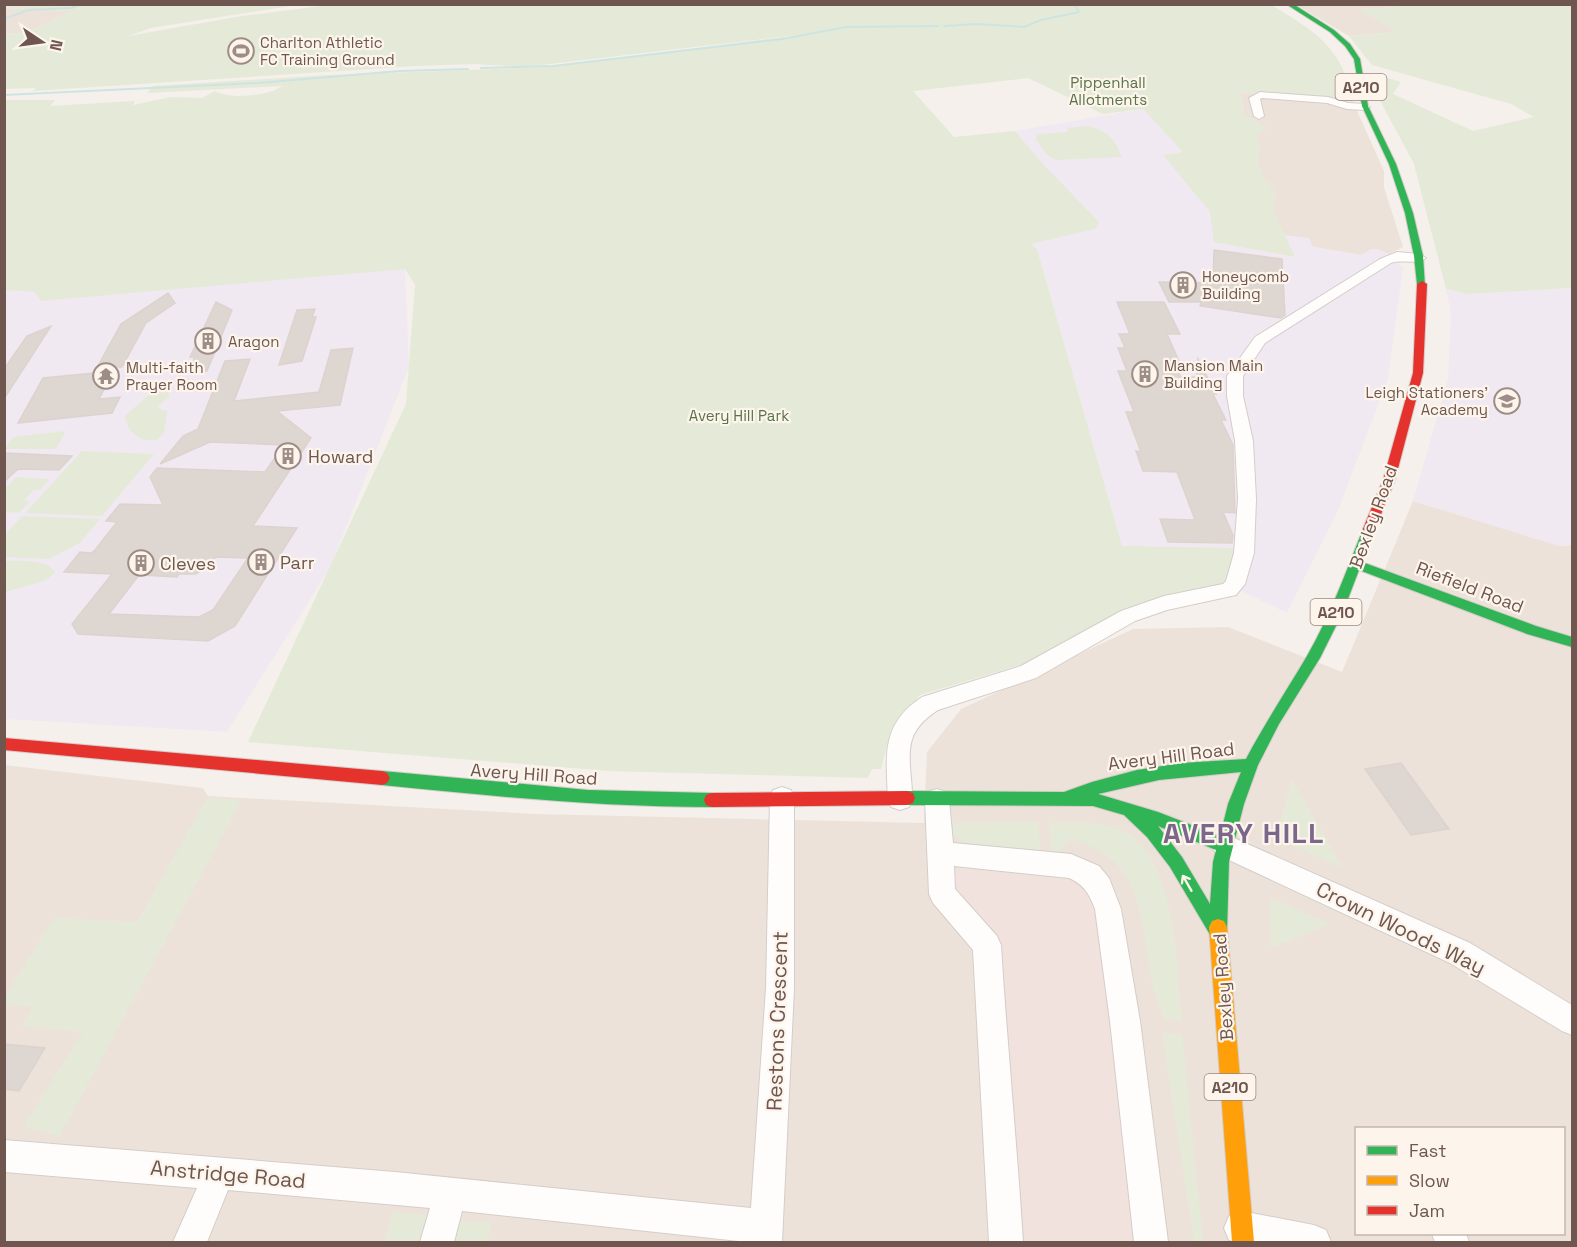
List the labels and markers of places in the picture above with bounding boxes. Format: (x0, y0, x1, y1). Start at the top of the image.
place label: Charlton Athletic FC Training Ground (260, 33, 395, 69)
sports icon: Charlton Athletic FC Training Ground (226, 36, 256, 66)
place label: Honeycomb Building (1202, 267, 1289, 303)
building icon: Honeycomb Building (1168, 270, 1198, 300)
building icon: Aragon (193, 326, 223, 356)
place label: Aragon (228, 332, 279, 351)
place label: Mansion Main Building (1164, 356, 1263, 392)
place label: Multi-faith Prayer Room (126, 358, 217, 394)
building icon: Mansion Main Building (1130, 359, 1160, 389)
temple icon: Multi-faith Prayer Room (91, 361, 121, 391)
place label: Leigh Stationers' Academy (1365, 383, 1488, 419)
school or university icon: Leigh Stationers' Academy (1492, 386, 1522, 416)
building icon: Howard (273, 441, 303, 471)
place label: Howard (308, 445, 373, 468)
building icon: Parr (246, 547, 276, 577)
building icon: Cleves (126, 548, 156, 578)
place label: Parr (280, 551, 315, 574)
place label: Cleves (160, 552, 216, 575)

